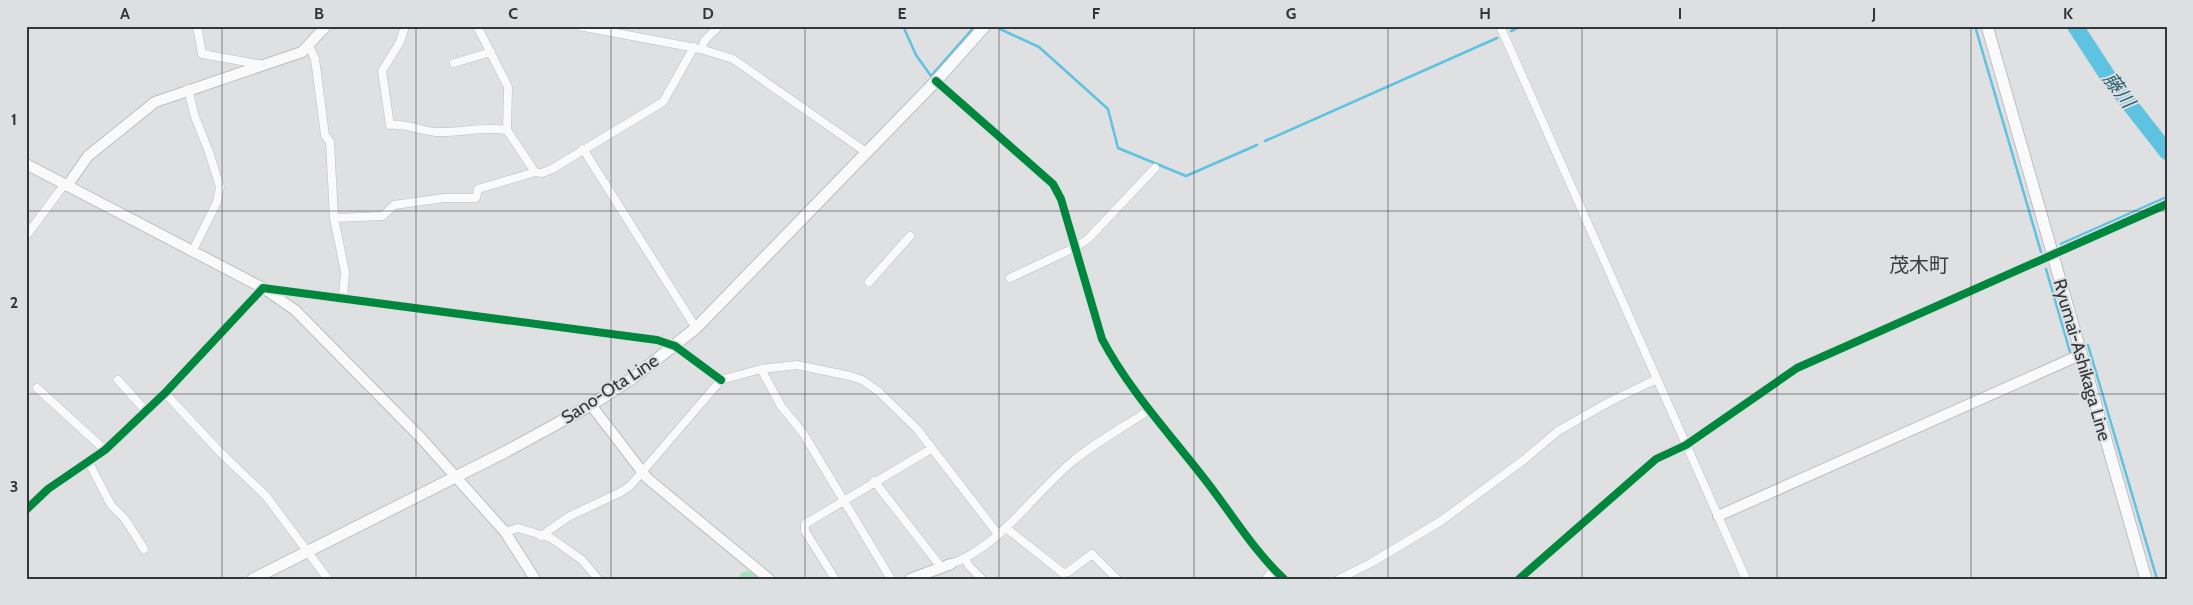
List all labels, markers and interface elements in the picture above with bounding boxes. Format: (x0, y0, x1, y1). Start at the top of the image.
text: A (120, 4, 130, 23)
text: B (314, 4, 324, 23)
text: C (508, 4, 518, 23)
text: D (702, 4, 714, 23)
text: E (897, 4, 907, 23)
text: F (1092, 4, 1101, 23)
text: G (1286, 4, 1296, 23)
text: H (1479, 4, 1491, 23)
text: I (1678, 4, 1682, 23)
text: J (1871, 4, 1876, 23)
text: K (2063, 4, 2073, 23)
water label: 藤川 (2098, 68, 2141, 114)
text: 1 (11, 110, 17, 129)
district label: 茂木町 (1889, 253, 1949, 277)
street label: Ryumai-Ashikaga Line (2048, 276, 2116, 444)
text: 2 (10, 293, 18, 312)
street label: Sano-Ota Line (557, 349, 663, 429)
text: 3 (10, 477, 18, 496)

